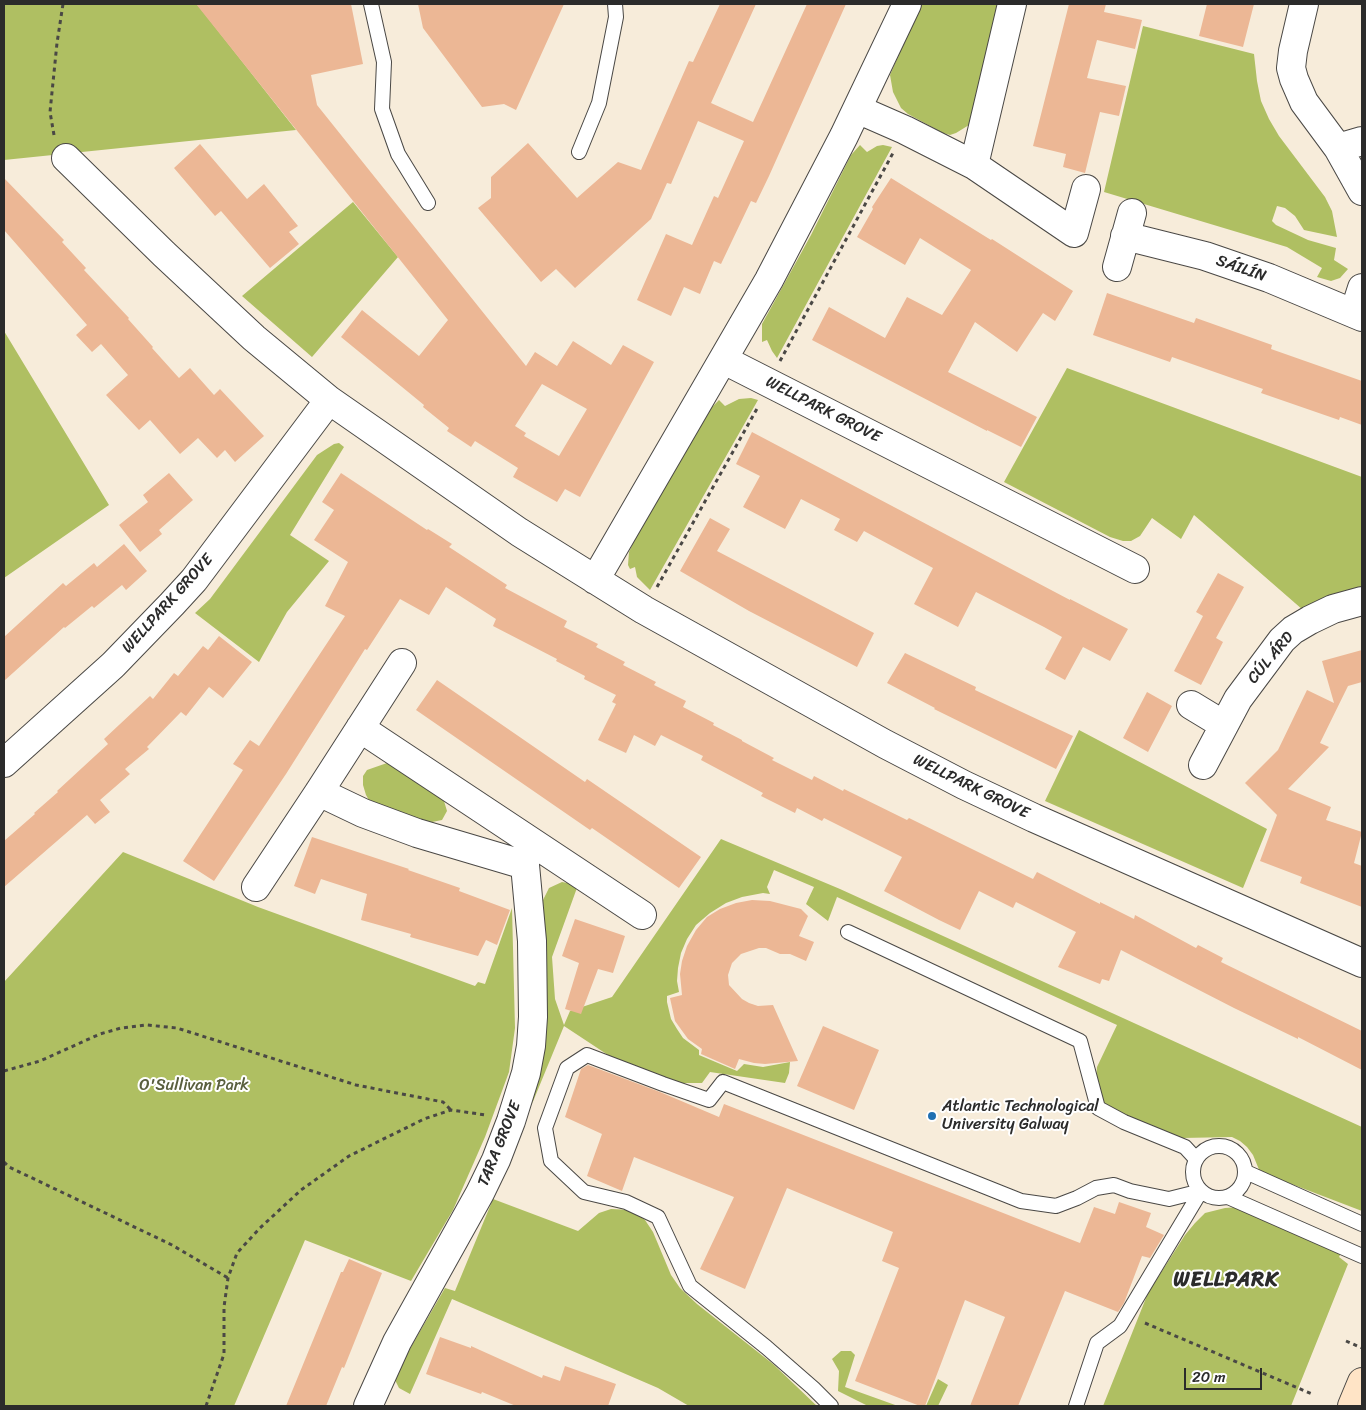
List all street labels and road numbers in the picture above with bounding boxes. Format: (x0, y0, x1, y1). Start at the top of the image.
street label: SÁILÍN (1213, 251, 1269, 287)
street label: WELLPARK GROVE (762, 373, 884, 447)
street label: WELLPARK GROVE (119, 551, 217, 657)
street label: CÚL ÁRD (1244, 628, 1298, 688)
street label: WELLPARK GROVE (910, 751, 1032, 823)
street label: TARA GROVE (474, 1099, 526, 1189)

